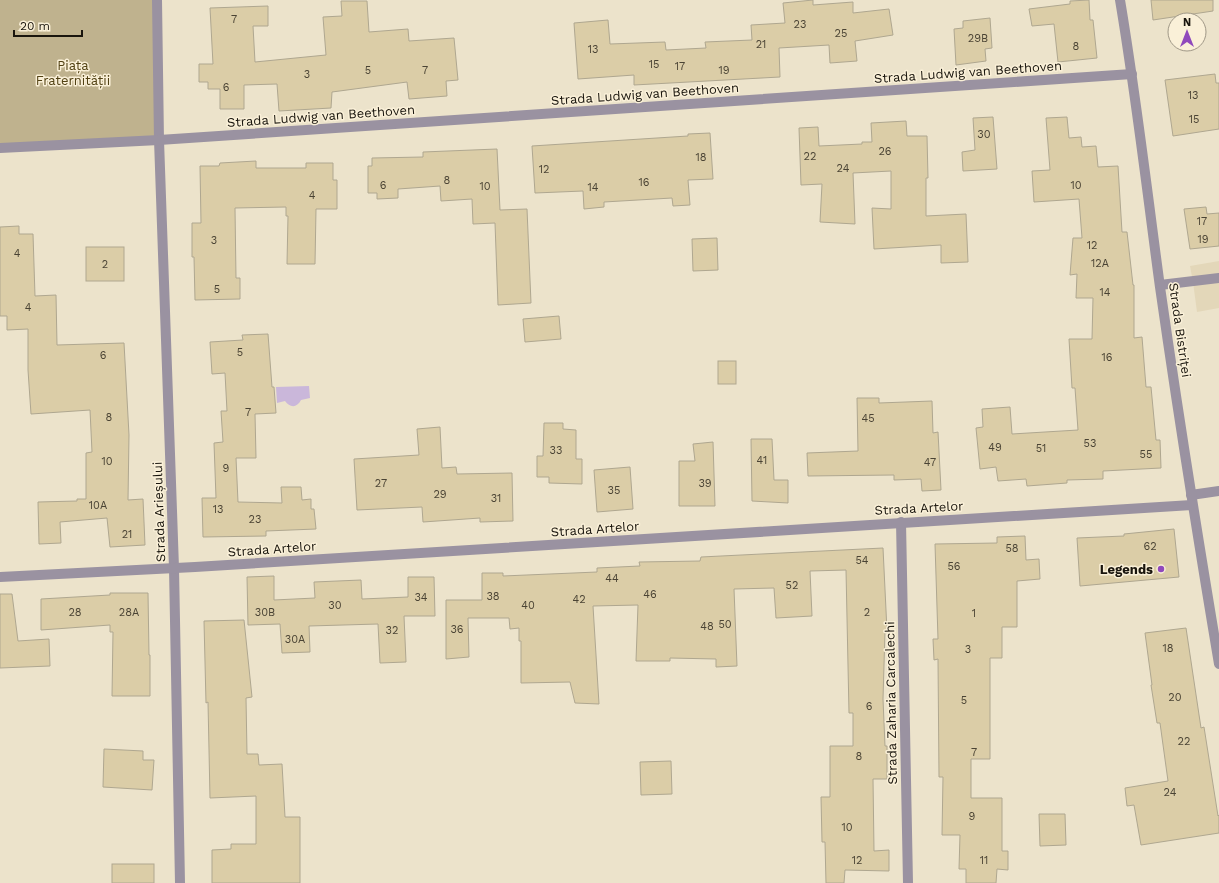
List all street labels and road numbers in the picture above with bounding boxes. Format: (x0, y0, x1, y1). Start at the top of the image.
street label: Strada Ludwig van Beethoven (874, 58, 1062, 86)
street label: Strada Ludwig van Beethoven (551, 80, 739, 108)
street label: Strada Ludwig van Beethoven (227, 102, 415, 130)
street label: Strada Bistriței (1165, 282, 1194, 378)
street label: Strada Arieșului (150, 461, 169, 563)
street label: Strada Artelor (874, 498, 964, 518)
street label: Strada Artelor (550, 518, 640, 540)
street label: Strada Artelor (227, 538, 317, 560)
street label: Strada Zaharia Carcalechi (882, 621, 900, 785)

